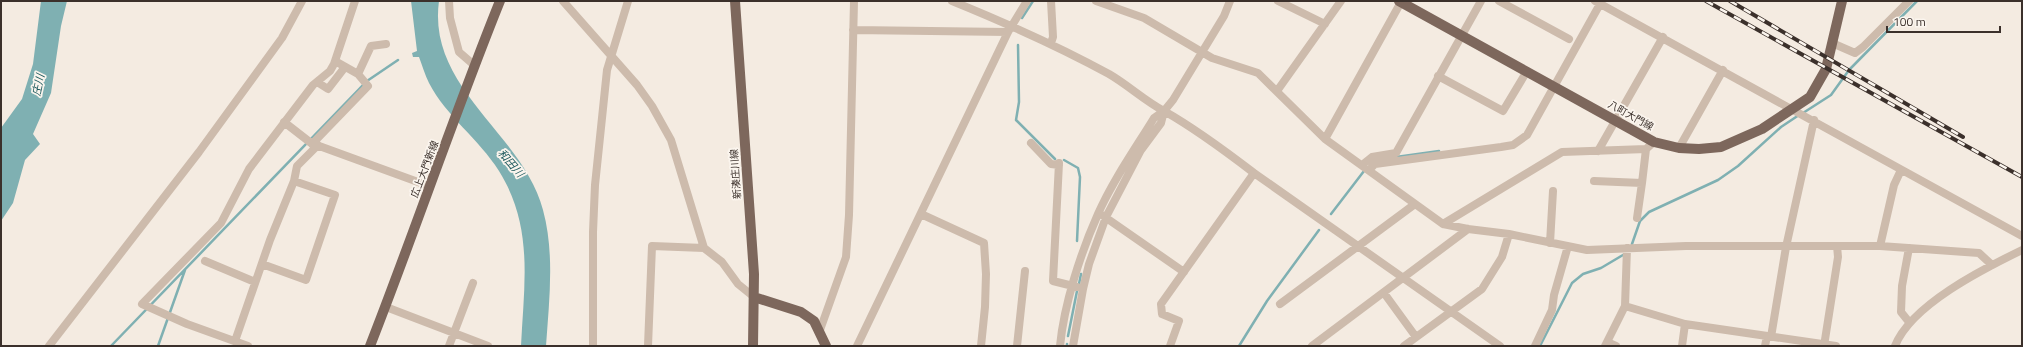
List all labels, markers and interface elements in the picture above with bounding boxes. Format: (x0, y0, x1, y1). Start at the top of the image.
scale bar (1887, 8, 2000, 34)
text: 100 m (1893, 12, 1926, 31)
water label: 庄川 (28, 72, 48, 97)
street label: 八町大門線 (1605, 97, 1656, 134)
street label: 広上大門新線 (407, 138, 442, 200)
water label: 和田川 (494, 145, 529, 181)
street label: 新湊庄川線 (726, 149, 745, 199)

